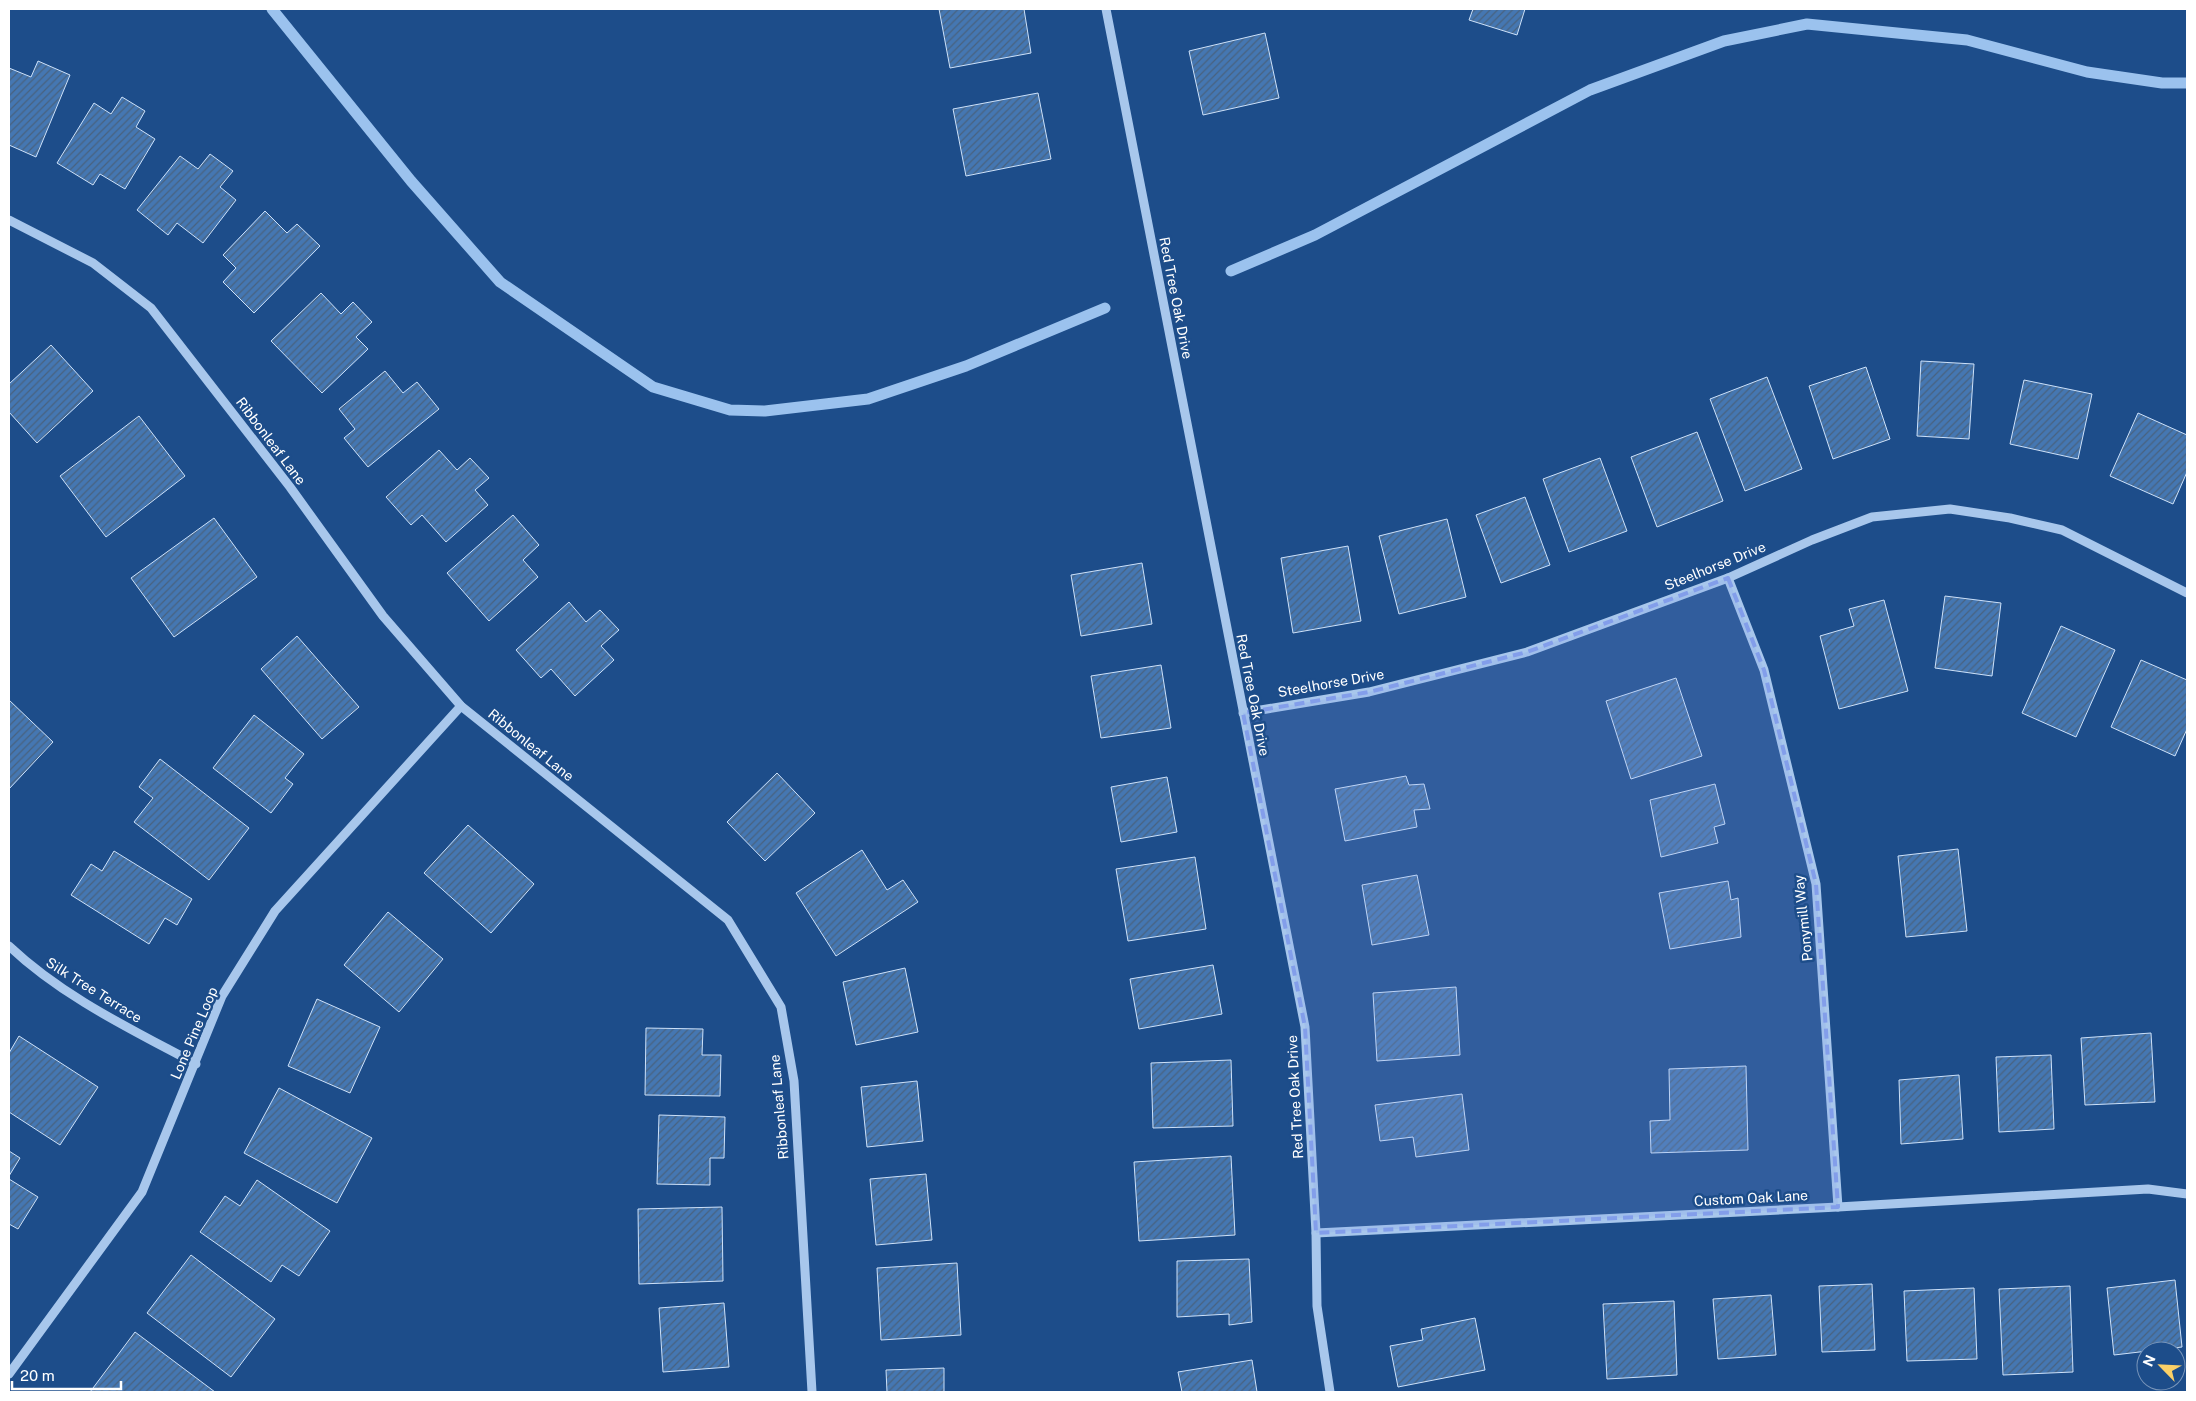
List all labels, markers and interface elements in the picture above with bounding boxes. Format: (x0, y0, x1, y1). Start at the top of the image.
street label: Red Tree Oak Drive (1156, 236, 1196, 360)
street label: Ribbonleaf Lane (233, 394, 309, 488)
street label: Steelhorse Drive (1662, 538, 1768, 594)
street label: Red Tree Oak Drive (1233, 633, 1273, 757)
street label: Steelhorse Drive (1277, 666, 1385, 700)
street label: Ribbonleaf Lane (485, 706, 577, 784)
street label: Ponymill Way (1790, 874, 1815, 962)
street label: Silk Tree Terrace (43, 954, 145, 1026)
street label: Lone Pine Loop (167, 984, 221, 1082)
street label: Red Tree Oak Drive (1284, 1035, 1306, 1159)
street label: Ribbonleaf Lane (766, 1054, 792, 1160)
street label: Custom Oak Lane (1694, 1187, 1808, 1209)
north arrow (2136, 1341, 2186, 1391)
text: N (2140, 1352, 2159, 1369)
scale bar (12, 1358, 121, 1390)
text: 20 m (20, 1367, 55, 1384)

